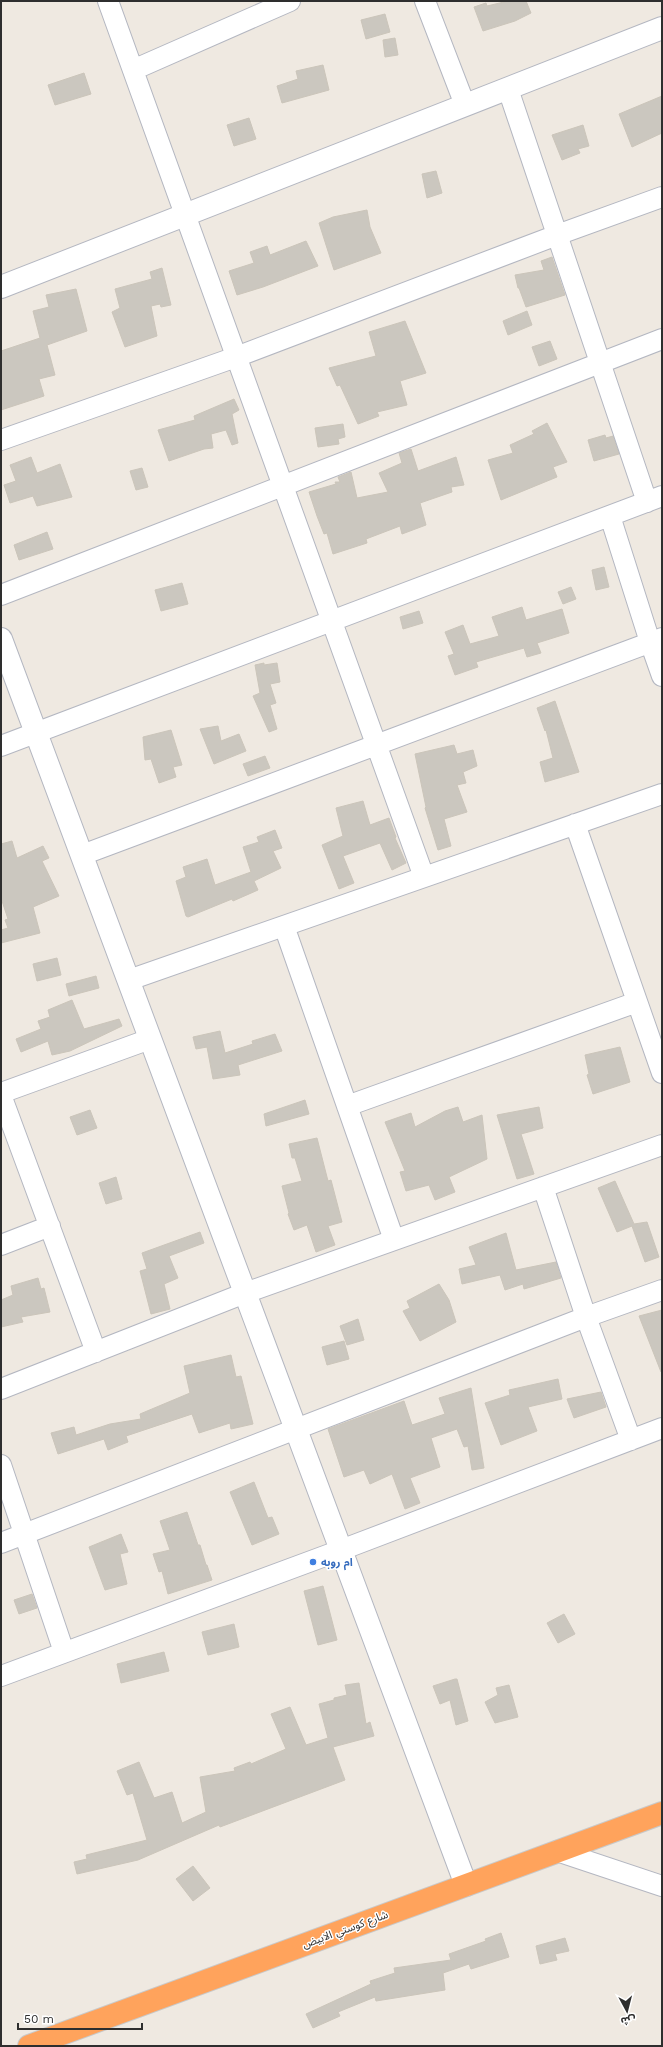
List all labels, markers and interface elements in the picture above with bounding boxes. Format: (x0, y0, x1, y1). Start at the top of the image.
place label: ام روبه (321, 1556, 353, 1571)
marker: ام روبه (308, 1557, 318, 1567)
street label: شارع كوستي الابيض (300, 1908, 391, 1953)
north arrow (607, 1991, 647, 2031)
scale bar (18, 2005, 142, 2031)
text: 50 m (24, 2012, 54, 2026)
text: ش (620, 2013, 636, 2028)

